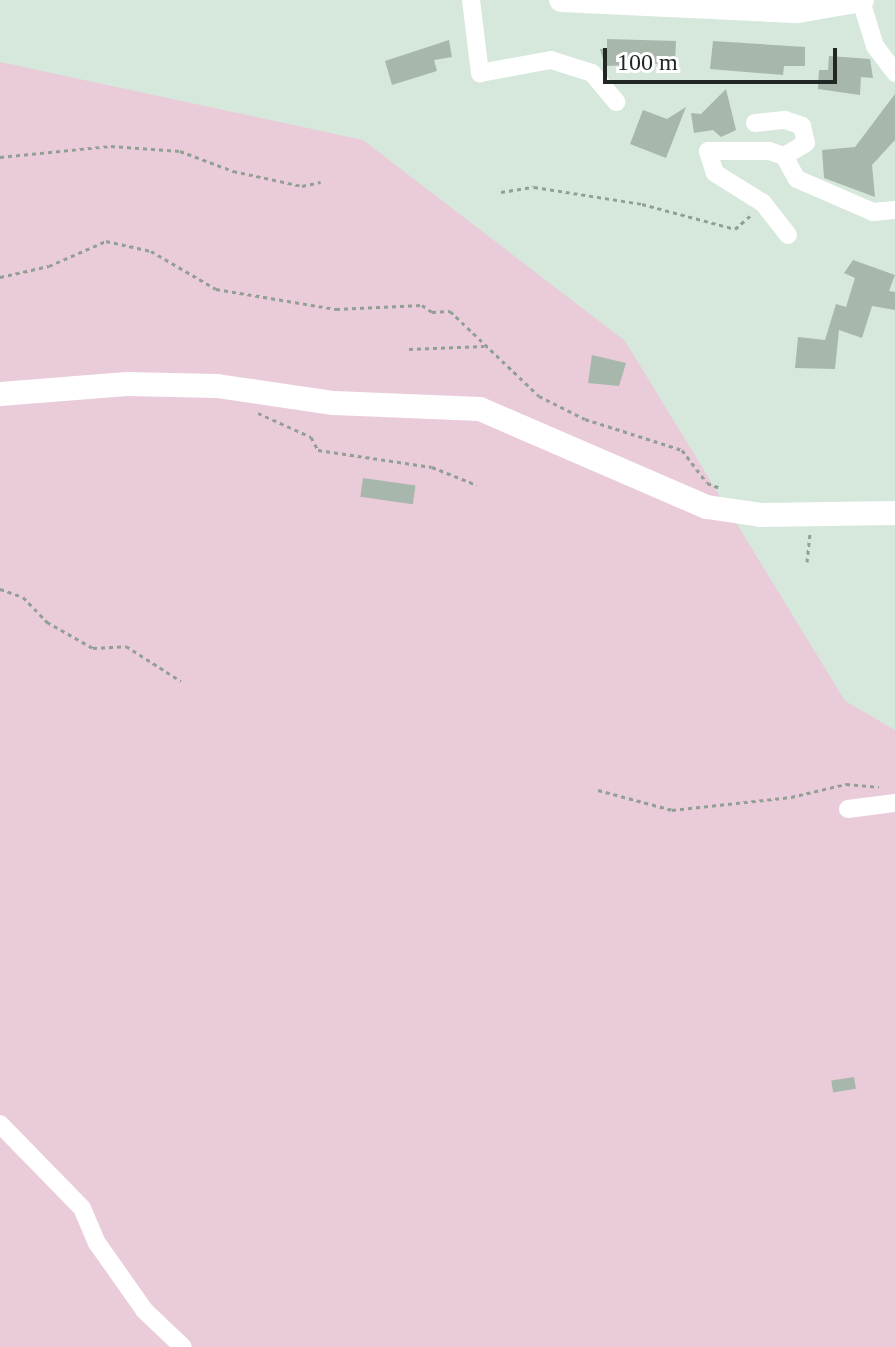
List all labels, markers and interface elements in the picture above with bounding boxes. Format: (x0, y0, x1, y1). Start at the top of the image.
scale bar (607, 32, 841, 82)
text: 100 m (617, 49, 678, 75)

